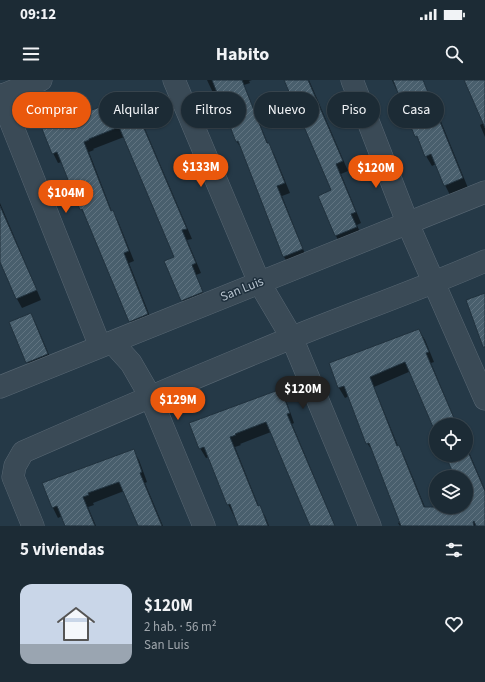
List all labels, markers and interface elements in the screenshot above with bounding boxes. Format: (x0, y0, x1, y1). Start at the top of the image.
text: 09:12 (20, 4, 56, 25)
text: Habito (216, 42, 269, 67)
icon: menu (20, 43, 42, 65)
icon: search (443, 43, 465, 65)
chip: Comprar (12, 92, 91, 128)
chip: Alquilar (99, 92, 173, 128)
chip: Filtros (181, 92, 246, 128)
chip: Nuevo (254, 92, 319, 128)
chip: Piso (327, 92, 380, 128)
chip: Casa (388, 92, 444, 128)
pin: $133M (173, 154, 229, 188)
pin: $120M (348, 155, 404, 189)
text: $133M (182, 158, 220, 176)
text: $120M (357, 159, 395, 177)
pin: $104M (38, 180, 94, 214)
text: $104M (47, 184, 85, 202)
street label: San Luis (218, 272, 267, 306)
pin: $120M (275, 376, 331, 410)
text: $120M (284, 380, 322, 398)
pin: $129M (150, 387, 206, 421)
text: $129M (159, 391, 197, 409)
map controls (429, 418, 473, 514)
button: locate (429, 418, 473, 462)
button: layers (429, 470, 473, 514)
text: 5 viviendas (20, 538, 104, 562)
icon: filters (443, 539, 465, 561)
text: $120M (144, 594, 193, 618)
icon: home (52, 600, 100, 648)
icon: heart (443, 613, 465, 635)
text: 2 hab. · 56 m² (144, 618, 217, 636)
text: San Luis (144, 636, 189, 654)

